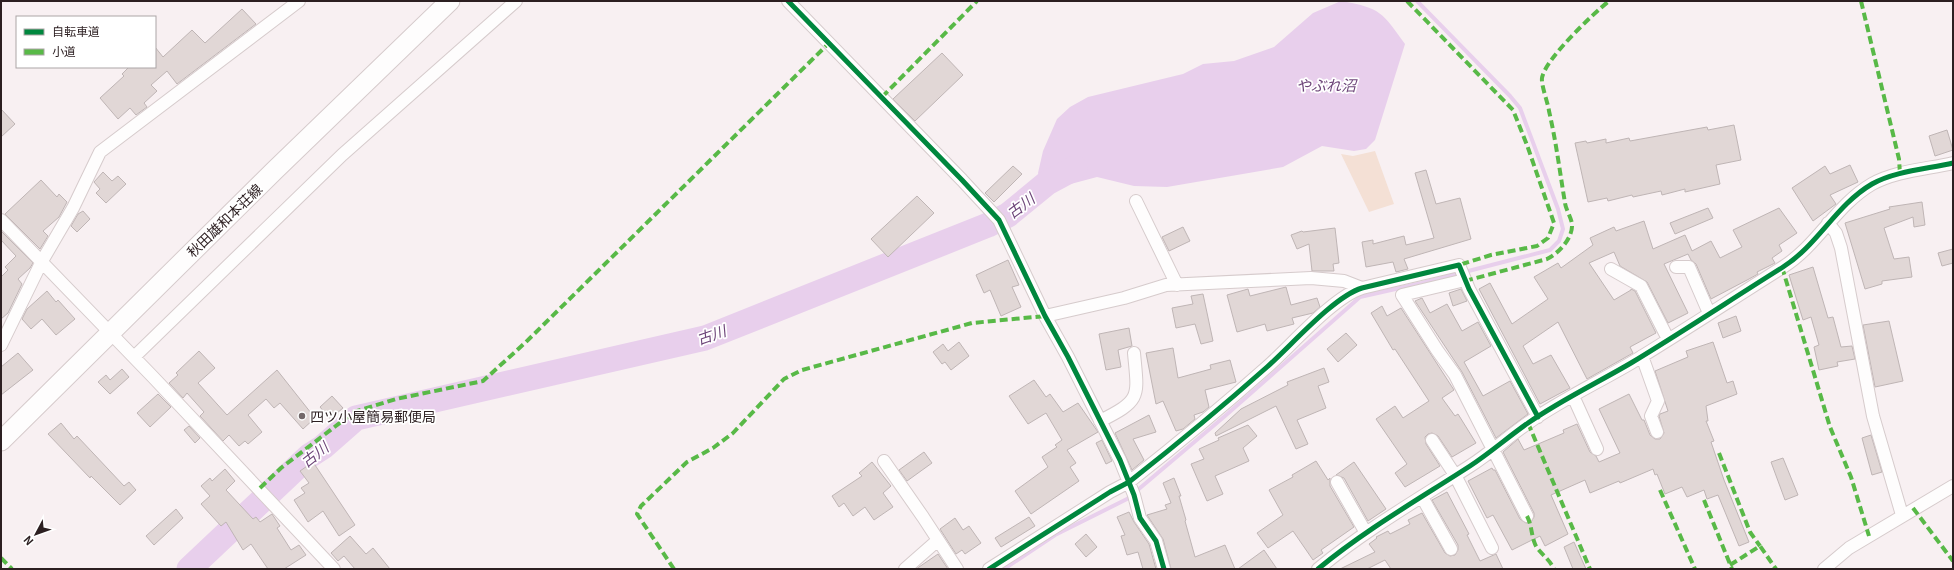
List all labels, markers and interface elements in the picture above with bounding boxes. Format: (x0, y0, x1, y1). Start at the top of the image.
legend (16, 16, 156, 68)
text: 自転車道 (52, 22, 100, 39)
text: 小道 (52, 42, 76, 59)
water label: やぶれ沼 (1296, 74, 1358, 95)
street label: 秋田雄和本荘線 (182, 179, 266, 261)
water label: 古川 (1002, 186, 1040, 222)
water label: 古川 (693, 319, 730, 349)
place label: 四ツ小屋簡易郵便局 (310, 406, 436, 426)
marker: 四ツ小屋簡易郵便局 (297, 411, 307, 421)
water label: 古川 (296, 435, 334, 472)
north arrow (16, 514, 56, 554)
text: N (19, 533, 36, 550)

